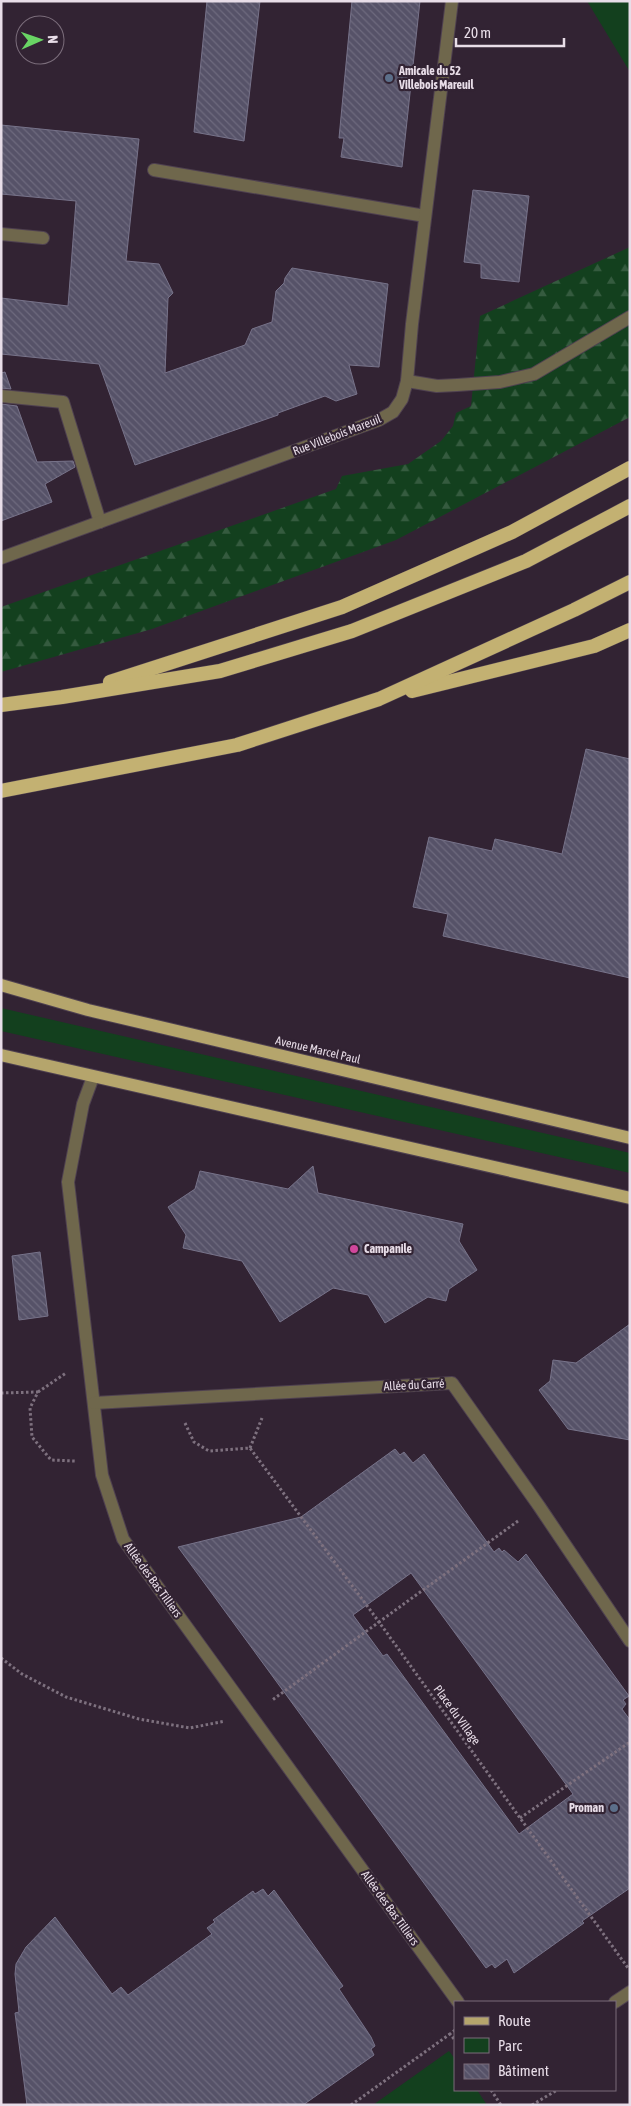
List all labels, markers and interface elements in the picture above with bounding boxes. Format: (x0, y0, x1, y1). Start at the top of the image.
north arrow (15, 15, 65, 65)
scale bar (456, 15, 564, 47)
text: 20 m (464, 24, 491, 41)
text: N (45, 35, 61, 44)
place label: Amicale du 52 Villebois Mareuil (398, 64, 474, 92)
marker: Amicale du 52 Villebois Mareuil (383, 72, 395, 84)
street label: Rue Villebois Mareuil (291, 411, 384, 458)
street label: Avenue Marcel Paul (274, 1033, 363, 1067)
place label: Campanile (364, 1242, 413, 1256)
marker: Campanile (348, 1243, 360, 1255)
street label: Allée du Carré (383, 1376, 445, 1394)
street label: Allée des Bas Tilliers (121, 1540, 185, 1620)
street label: Place du Village (431, 1682, 483, 1748)
place label: Proman (569, 1801, 604, 1815)
marker: Proman (608, 1802, 620, 1814)
street label: Allée des Bas Tilliers (358, 1868, 422, 1948)
legend (454, 2001, 616, 2091)
text: Route (498, 2012, 531, 2029)
text: Parc (498, 2037, 522, 2054)
text: Bâtiment (498, 2062, 549, 2079)

